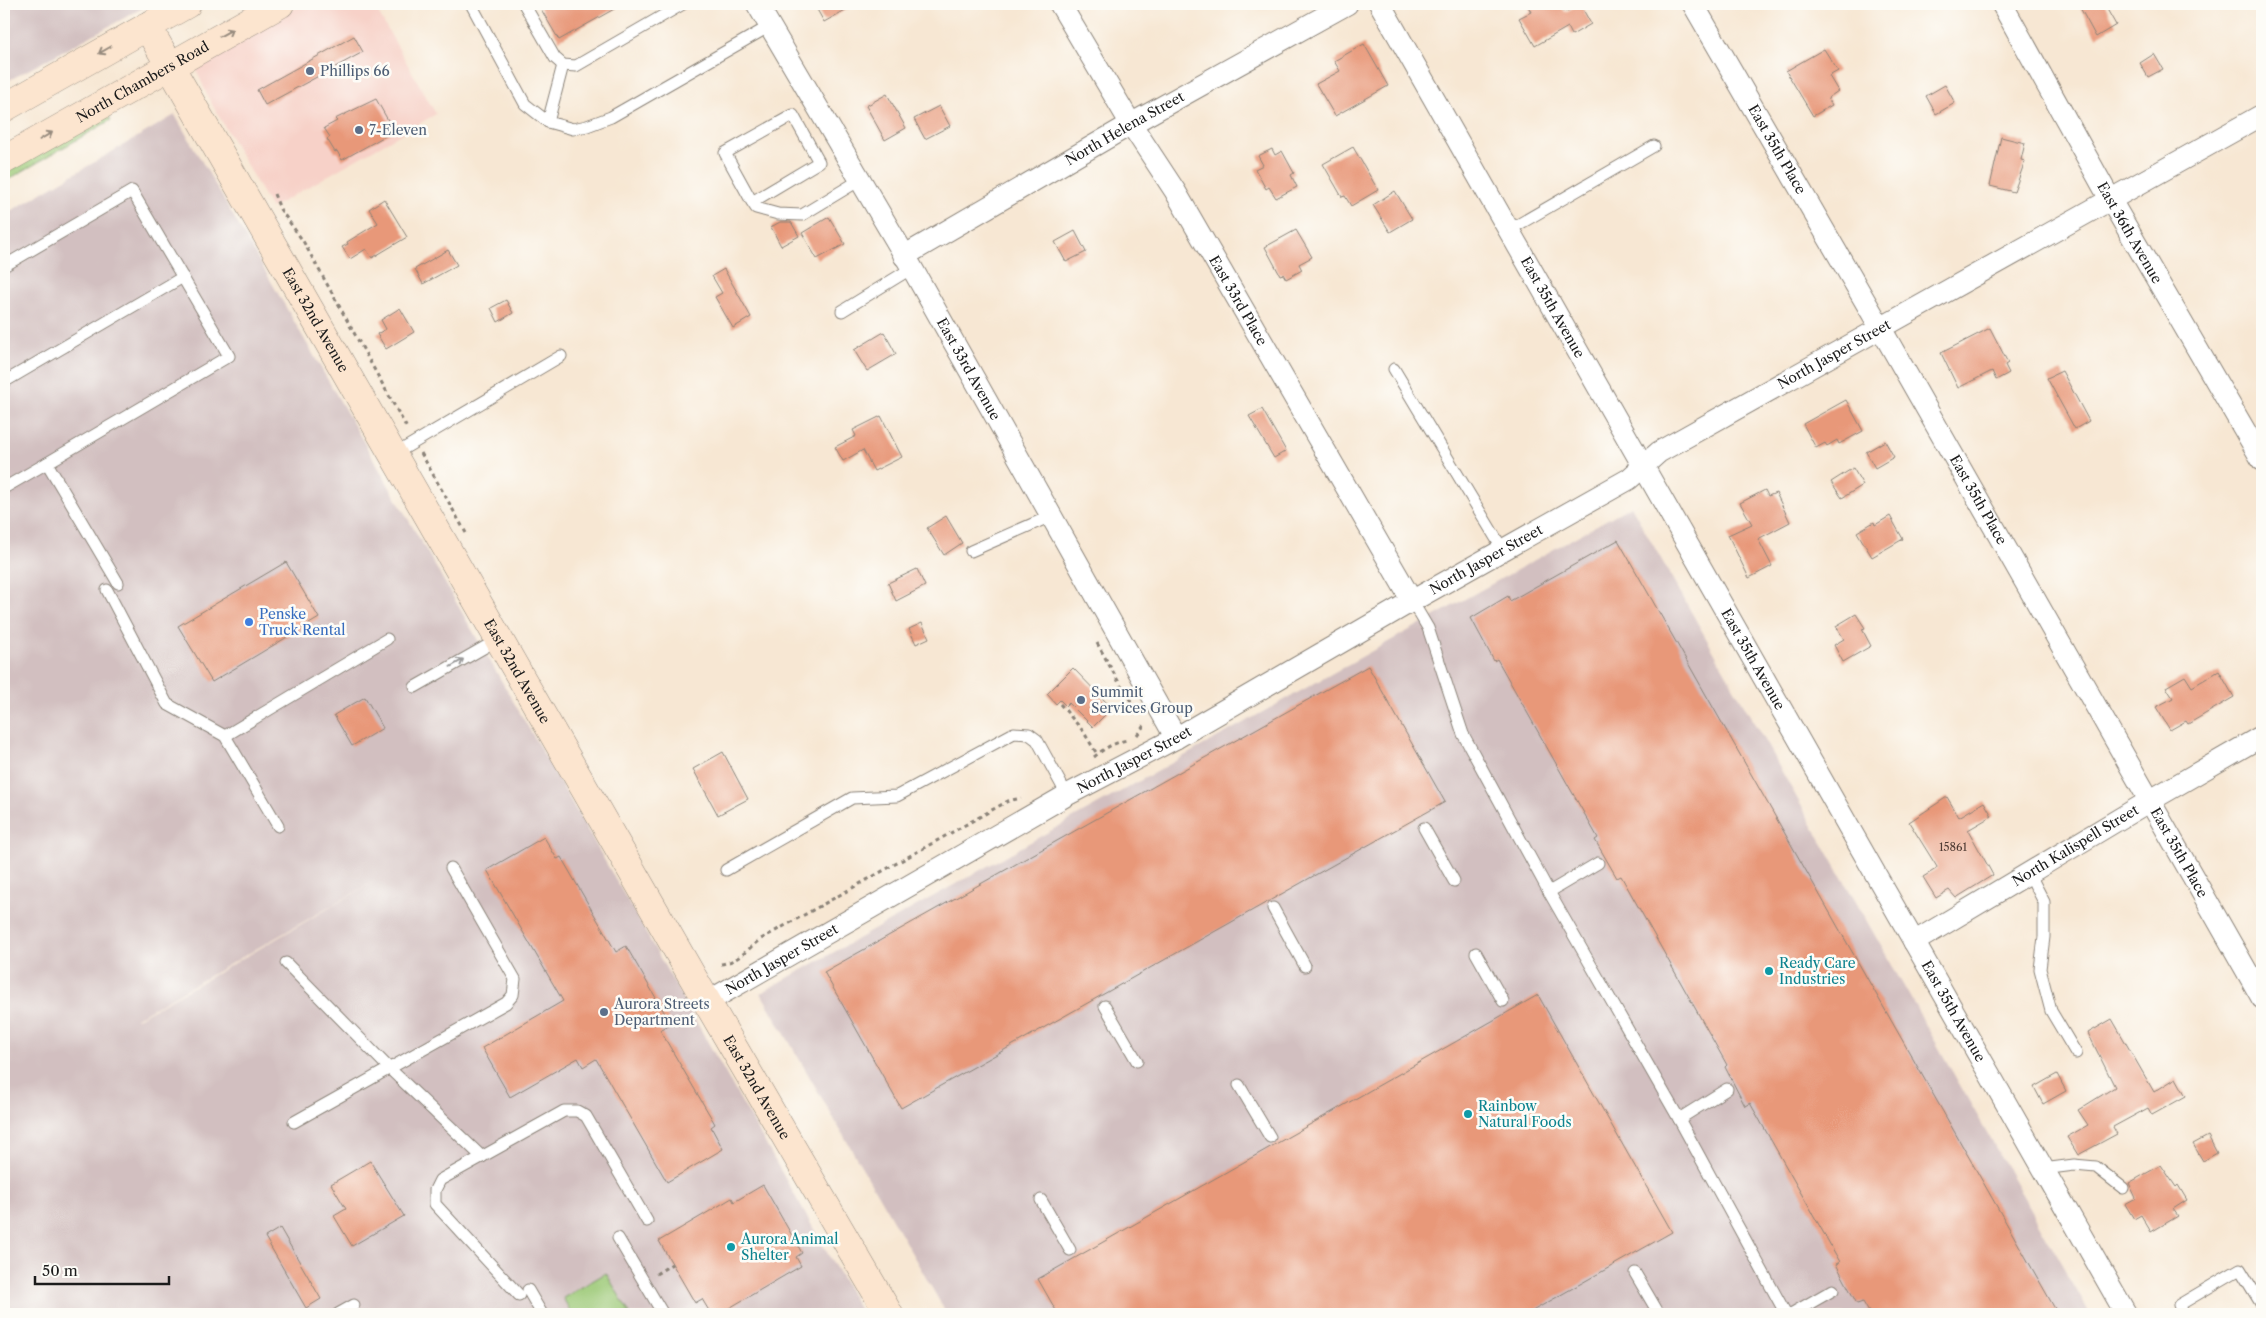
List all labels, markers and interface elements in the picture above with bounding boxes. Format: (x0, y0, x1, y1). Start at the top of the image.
one-way arrow (219, 28, 233, 38)
street label: North Chambers Road (73, 37, 212, 126)
one-way arrow (98, 46, 112, 56)
place label: Phillips 66 (320, 62, 390, 80)
marker: Phillips 66 (304, 65, 316, 77)
street label: North Helena Street (1062, 87, 1187, 169)
street label: East 35th Place (1744, 101, 1810, 198)
place label: 7-Eleven (369, 121, 427, 139)
marker: 7-Eleven (353, 124, 365, 136)
one-way arrow (38, 130, 53, 140)
street label: East 36th Avenue (2093, 179, 2166, 287)
street label: East 33rd Place (1205, 252, 1271, 349)
street label: East 35th Avenue (1517, 253, 1589, 361)
street label: East 32nd Avenue (279, 264, 353, 376)
street label: East 33rd Avenue (933, 315, 1005, 423)
street label: North Jasper Street (1774, 315, 1894, 393)
street label: East 35th Place (1946, 452, 2011, 548)
street label: North Jasper Street (1426, 520, 1546, 598)
place label: Penske Truck Rental (259, 605, 345, 639)
street label: East 35th Avenue (1717, 605, 1789, 713)
marker: Penske Truck Rental (243, 616, 255, 628)
street label: East 32nd Avenue (480, 616, 554, 727)
one-way arrow (450, 658, 465, 668)
place label: Summit Services Group (1091, 683, 1193, 717)
marker: Summit Services Group (1075, 694, 1087, 706)
street label: North Jasper Street (1074, 722, 1195, 797)
street label: North Kalispell Street (2009, 801, 2142, 890)
street label: East 35th Place (2147, 804, 2212, 901)
house number: 15861 (1939, 840, 1967, 854)
street label: North Jasper Street (722, 920, 841, 999)
place label: Ready Care Industries (1779, 954, 1856, 988)
street label: East 35th Avenue (1918, 957, 1990, 1065)
marker: Ready Care Industries (1763, 965, 1775, 977)
place label: Aurora Streets Department (613, 995, 710, 1029)
marker: Aurora Streets Department (598, 1006, 610, 1018)
street label: East 32nd Avenue (719, 1032, 794, 1143)
place label: Rainbow Natural Foods (1478, 1097, 1572, 1131)
marker: Rainbow Natural Foods (1462, 1108, 1474, 1120)
place label: Aurora Animal Shelter (740, 1230, 838, 1264)
marker: Aurora Animal Shelter (725, 1241, 737, 1253)
scale bar (35, 1253, 169, 1285)
text: 50 m (42, 1261, 78, 1280)

